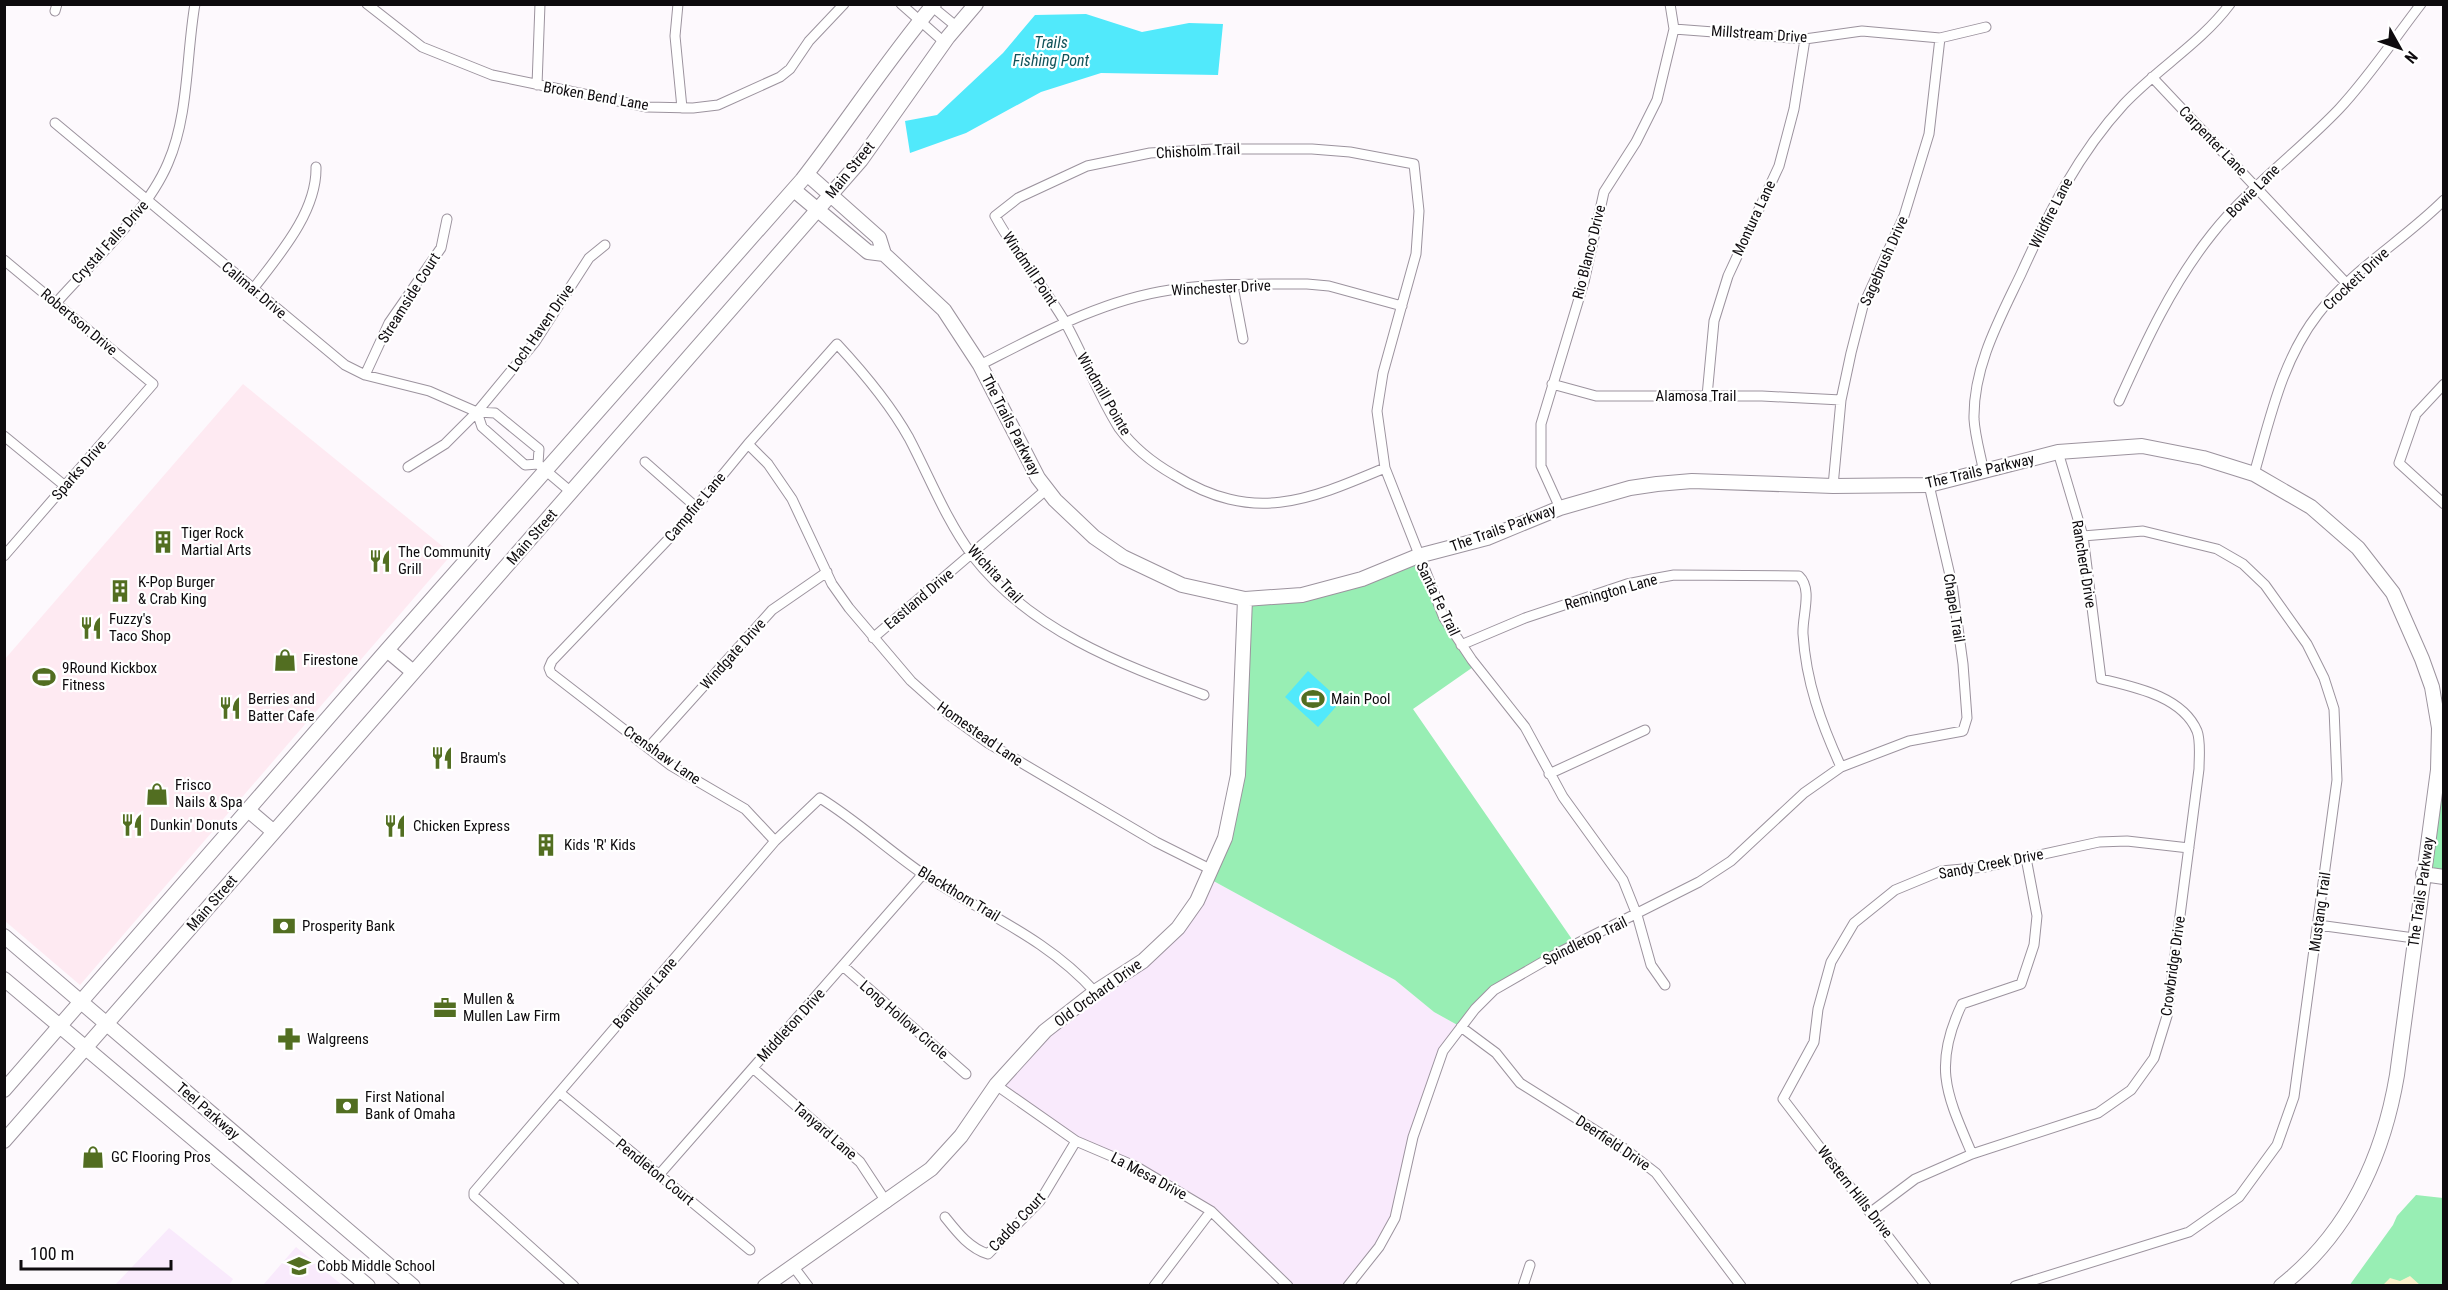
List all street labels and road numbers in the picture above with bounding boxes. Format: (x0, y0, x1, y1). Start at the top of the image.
street label: Millstream Drive (1710, 22, 1808, 46)
street label: Broken Bend Lane (542, 78, 650, 114)
street label: Carpenter Lane (2175, 102, 2251, 180)
street label: Main Street (822, 138, 878, 202)
street label: Chisholm Trail (1155, 140, 1241, 162)
street label: Bowie Lane (2223, 161, 2283, 221)
street label: Wildfire Lane (2026, 175, 2076, 251)
street label: Montura Lane (1729, 177, 1779, 259)
street label: Crystal Falls Drive (68, 197, 152, 287)
street label: Rio Blanco Drive (1569, 203, 1609, 301)
street label: Sagebrush Drive (1856, 213, 1912, 309)
street label: Windmill Point (999, 229, 1061, 309)
street label: Crockett Drive (2319, 244, 2393, 314)
street label: Streamside Court (374, 250, 444, 346)
street label: Calimar Drive (218, 258, 290, 322)
street label: Winchester Drive (1171, 276, 1271, 300)
street label: Loch Haven Drive (504, 281, 578, 375)
street label: Robertson Drive (37, 285, 121, 359)
street label: Windmill Pointe (1073, 349, 1135, 439)
street label: The Trails Parkway (978, 371, 1044, 479)
street label: Alamosa Trail (1656, 387, 1736, 405)
street label: Sparks Drive (48, 436, 110, 504)
street label: The Trails Parkway (1924, 450, 2036, 492)
street label: Campfire Lane (661, 469, 729, 545)
street label: The Trails Parkway (1448, 501, 1558, 555)
street label: Main Street (503, 506, 561, 568)
street label: Rancherd Drive (2068, 519, 2100, 609)
street label: Wichita Trail (964, 541, 1026, 607)
street label: Santa Fe Trail (1412, 559, 1464, 639)
street label: Eastland Drive (881, 565, 957, 633)
street label: Remington Lane (1563, 570, 1659, 614)
street label: Chapel Trail (1940, 572, 1968, 644)
street label: Windgate Drive (697, 615, 769, 693)
street label: Homestead Lane (934, 698, 1026, 770)
street label: Crenshaw Lane (620, 722, 704, 788)
street label: The Trails Parkway (2404, 836, 2438, 948)
street label: Sandy Creek Drive (1937, 845, 2045, 883)
street label: Blackthorn Trail (915, 863, 1003, 925)
street label: Mustang Trail (2305, 871, 2335, 953)
street label: Main Street (183, 872, 241, 934)
street label: Spindletop Trail (1540, 913, 1630, 969)
street label: Crowbridge Drive (2157, 915, 2189, 1017)
street label: Bandolier Lane (609, 954, 681, 1032)
street label: Old Orchard Drive (1051, 955, 1145, 1031)
street label: Long Hollow Circle (856, 977, 952, 1063)
street label: Middleton Drive (753, 985, 829, 1065)
street label: Teel Parkway (173, 1079, 243, 1143)
street label: Tanyard Lane (789, 1098, 861, 1164)
street label: Deerfield Drive (1572, 1112, 1654, 1174)
street label: Pendleton Court (612, 1135, 698, 1209)
street label: Western Hills Drive (1814, 1142, 1896, 1242)
street label: La Mesa Drive (1108, 1148, 1190, 1204)
street label: Caddo Court (985, 1189, 1049, 1255)

